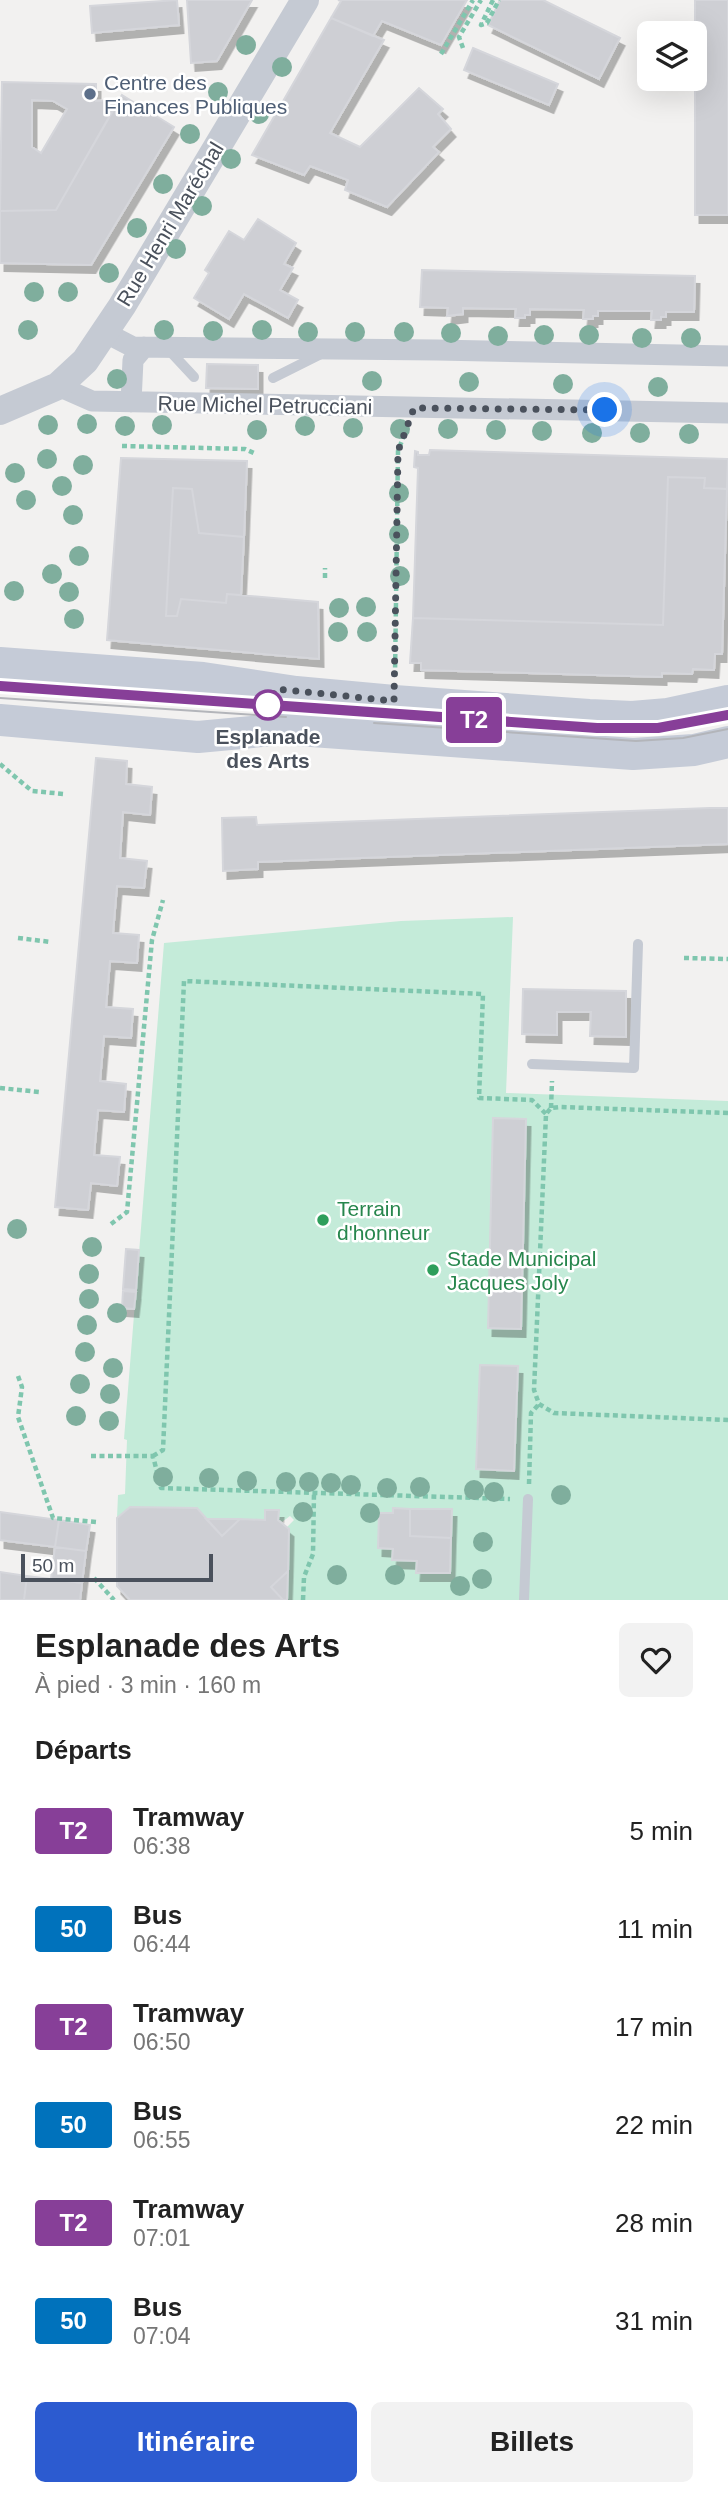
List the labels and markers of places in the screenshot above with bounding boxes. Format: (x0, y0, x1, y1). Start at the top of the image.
place label: Centre des Finances Publiques (104, 71, 287, 118)
marker: Centre des Finances Publiques (82, 86, 98, 102)
marker: Esplanade des Arts (253, 690, 283, 720)
place label: Esplanade des Arts (215, 725, 321, 772)
place label: Terrain d'honneur (337, 1197, 430, 1244)
marker: Terrain d'honneur (315, 1212, 331, 1228)
place label: Stade Municipal Jacques Joly (447, 1247, 596, 1294)
marker: Stade Municipal Jacques Joly (425, 1262, 441, 1278)

